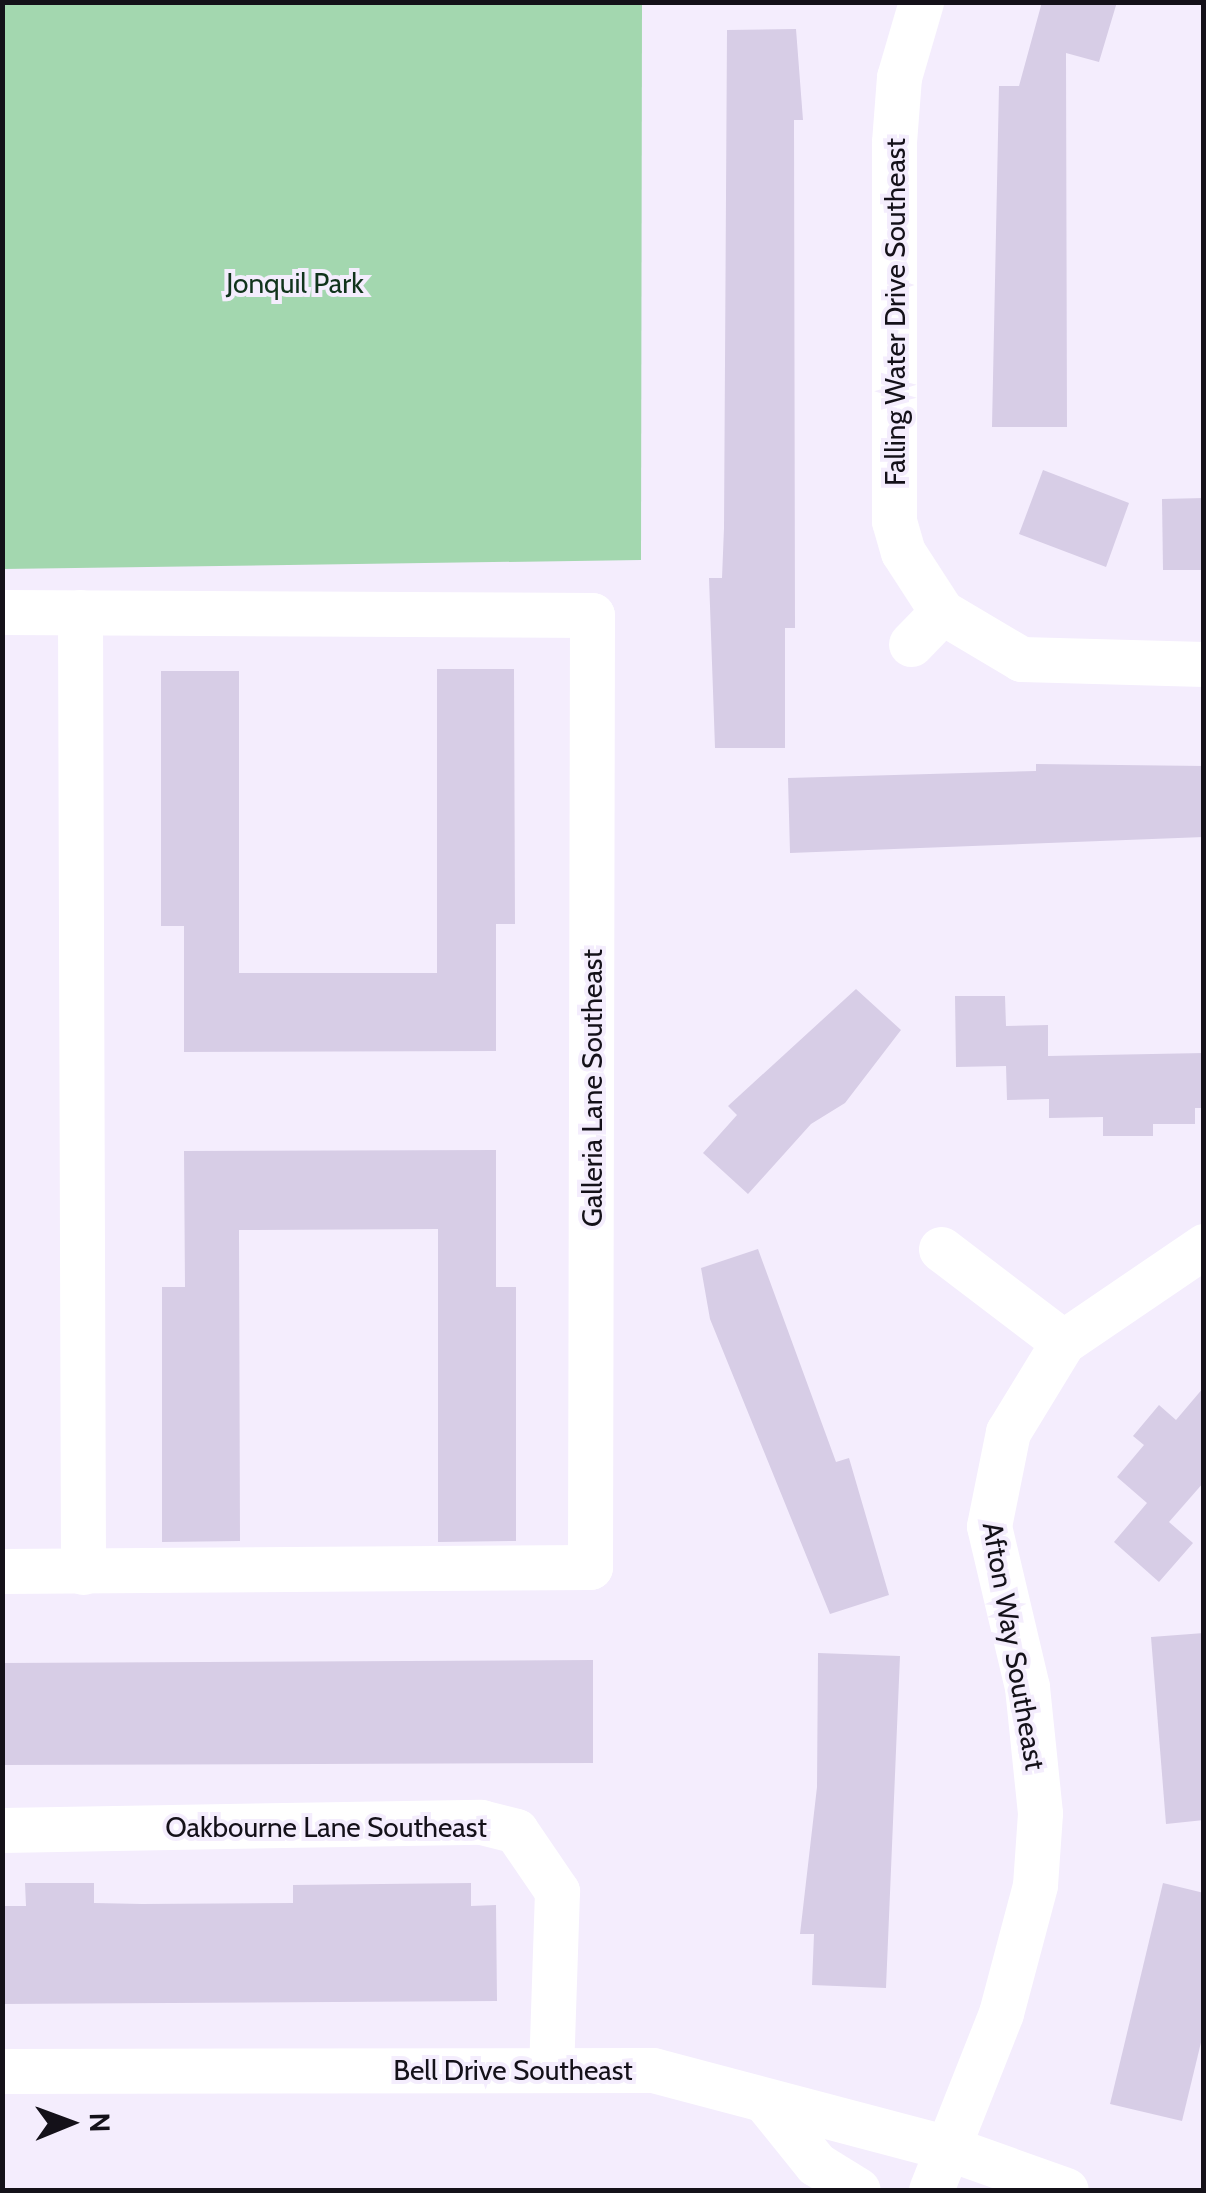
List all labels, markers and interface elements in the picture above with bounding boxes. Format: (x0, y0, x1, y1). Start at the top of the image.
street label: Falling Water Drive Southeast (878, 138, 912, 486)
park label: Jonquil Park (226, 266, 364, 300)
street label: Galleria Lane Southeast (575, 949, 609, 1227)
street label: Afton Way Southeast (976, 1519, 1052, 1773)
street label: Oakbourne Lane Southeast (165, 1810, 487, 1844)
street label: Bell Drive Southeast (393, 2053, 633, 2087)
north arrow (20, 2073, 120, 2173)
text: N (83, 2112, 117, 2133)

